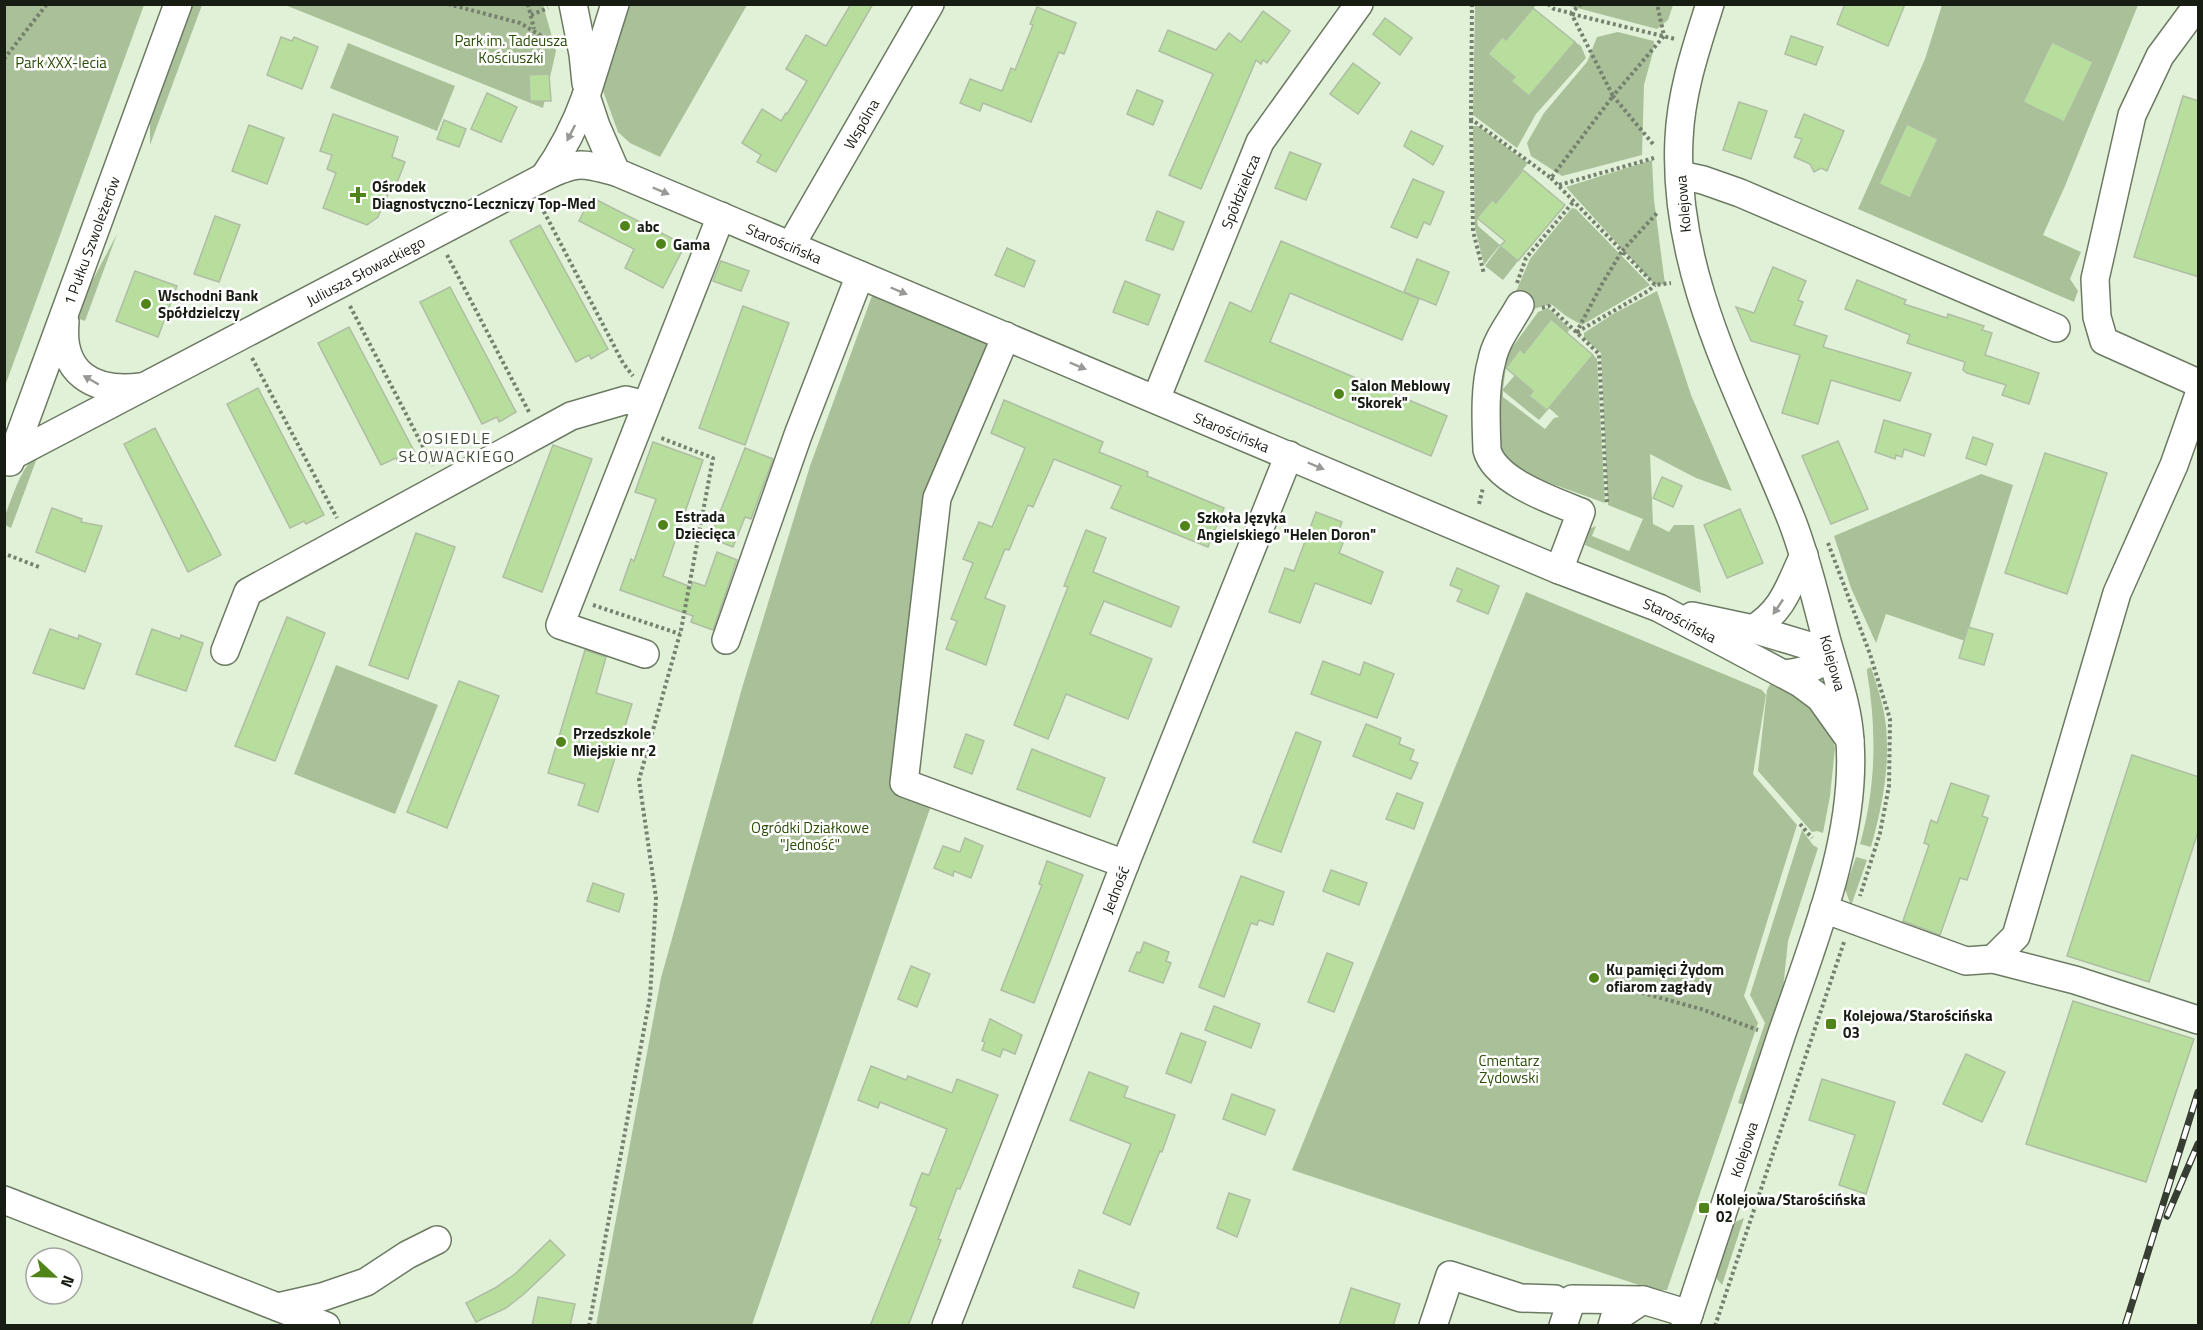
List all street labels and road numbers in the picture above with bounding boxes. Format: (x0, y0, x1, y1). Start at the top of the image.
street label: Wspólna (837, 94, 885, 153)
street label: Spółdzielcza (1215, 150, 1266, 232)
street label: 1 Pułku Szwoleżerów (57, 173, 125, 308)
street label: Kolejowa (1669, 174, 1697, 234)
street label: Starościńska (743, 217, 826, 269)
street label: Juliusza Słowackiego (302, 230, 429, 311)
street label: Starościńska (1190, 406, 1274, 458)
street label: Starościńska (1640, 591, 1721, 648)
street label: Kolejowa (1814, 632, 1852, 694)
street label: Jedność (1095, 862, 1135, 917)
street label: Kolejowa (1724, 1118, 1764, 1180)

